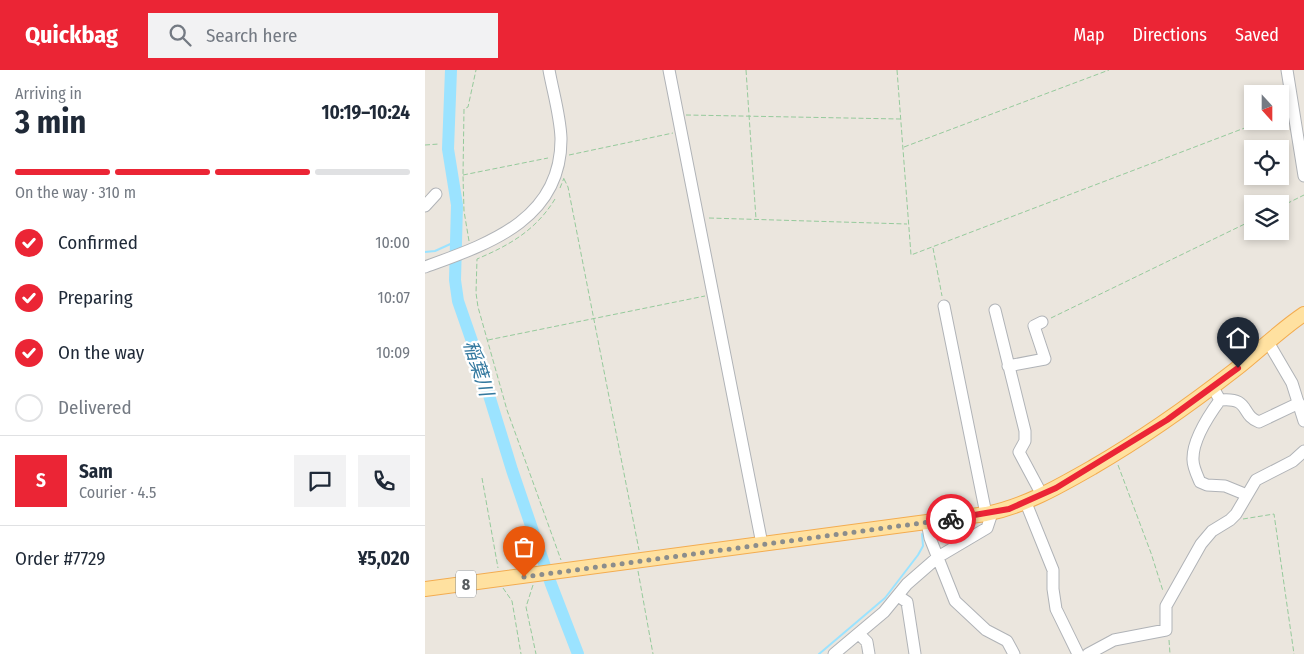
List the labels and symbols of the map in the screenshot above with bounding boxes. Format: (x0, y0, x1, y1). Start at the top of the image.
north arrow (1244, 85, 1289, 130)
pin (1217, 317, 1259, 368)
water label: 稲葉川 (459, 337, 499, 401)
courier (926, 494, 976, 544)
pin (503, 526, 545, 577)
road number: 8 (456, 570, 476, 598)

